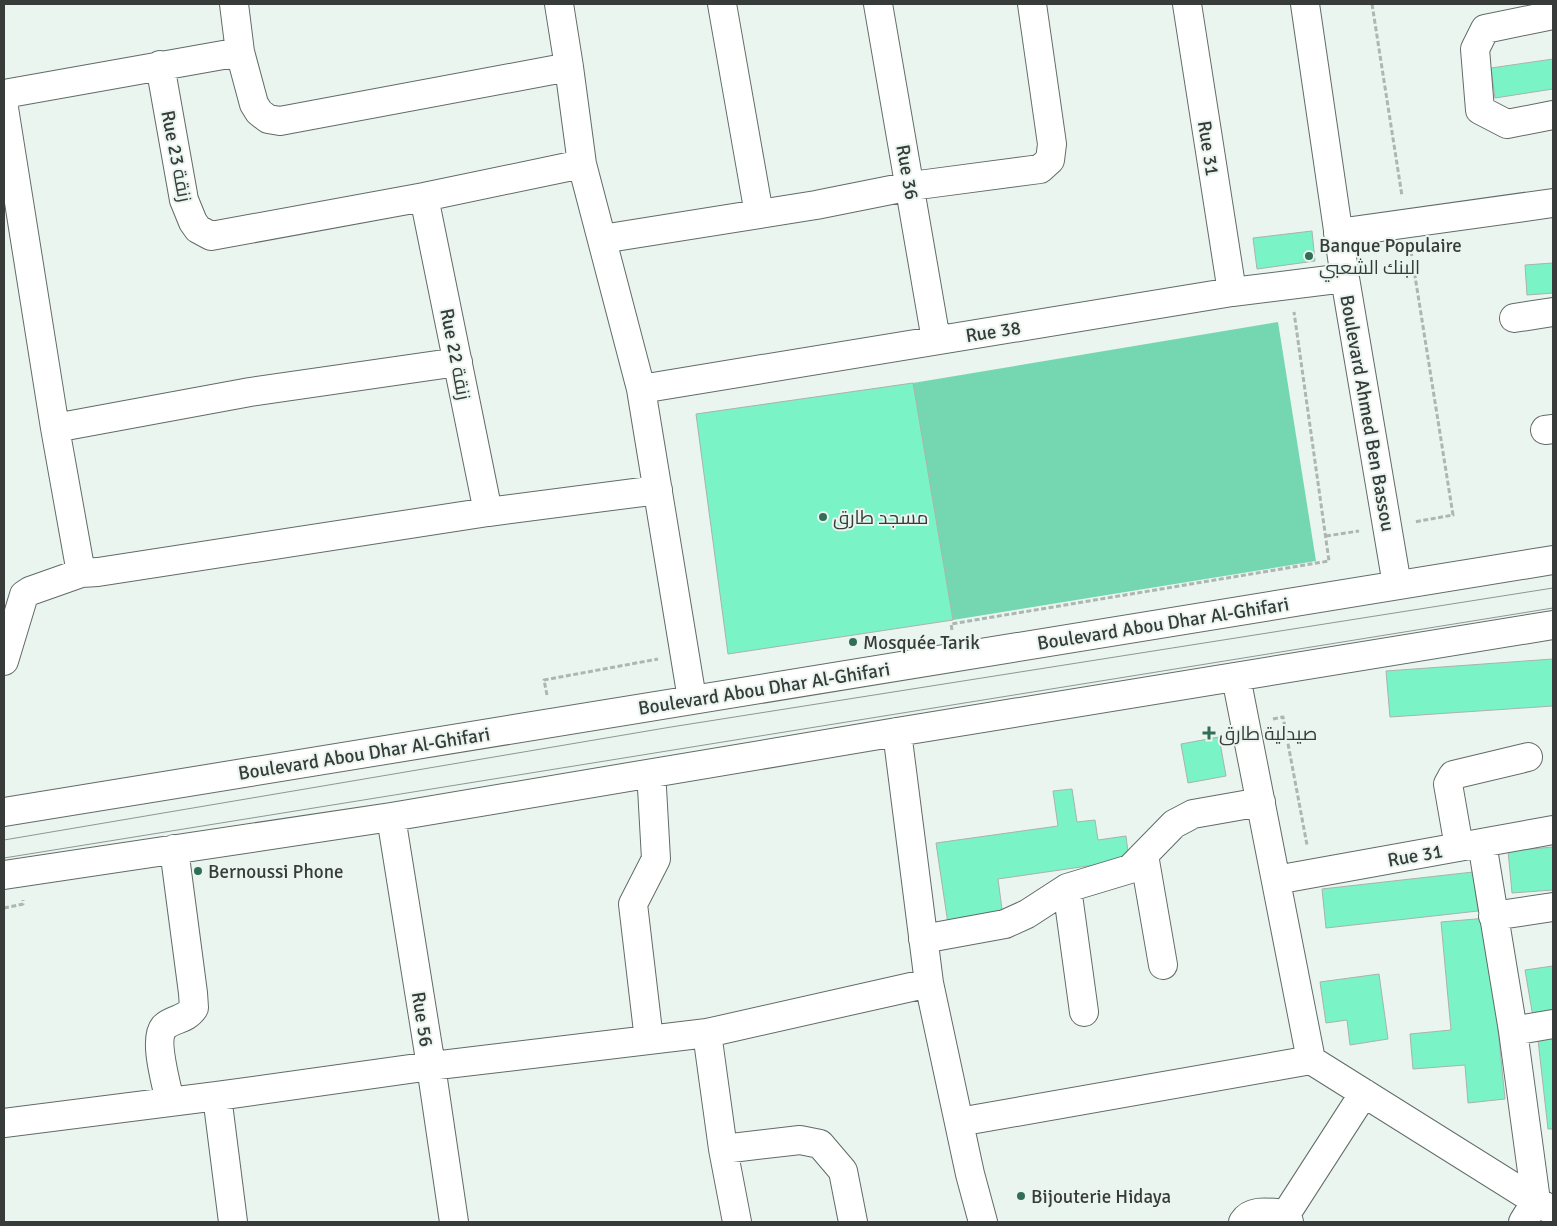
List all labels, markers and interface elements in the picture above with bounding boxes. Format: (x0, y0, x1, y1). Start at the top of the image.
street label: Rue 23 زنقة (155, 108, 197, 204)
street label: Rue 31 (1192, 119, 1224, 177)
street label: Rue 36 (890, 143, 924, 202)
place label: Banque Populaire البنك الشعبي (1319, 234, 1462, 282)
marker: Banque Populaire البنك الشعبي (1303, 250, 1315, 262)
street label: Boulevard Ahmed Ben Bassou (1334, 293, 1400, 534)
street label: Rue 22 زنقة (434, 306, 476, 402)
street label: Rue 38 (964, 316, 1022, 348)
place label: مسجد طارق (833, 506, 928, 530)
marker: مسجد طارق (817, 511, 829, 523)
street label: Boulevard Abou Dhar Al-Ghifari (1035, 592, 1291, 656)
place label: Mosquée Tarik (863, 631, 980, 655)
marker: Mosquée Tarik (847, 636, 859, 648)
street label: Boulevard Abou Dhar Al-Ghifari (636, 657, 892, 721)
street label: Boulevard Abou Dhar Al-Ghifari (236, 722, 492, 786)
place label: صيدلية طارق (1219, 722, 1317, 746)
marker: صيدلية طارق (1203, 727, 1215, 739)
street label: Rue 31 (1386, 839, 1445, 873)
place label: Bernoussi Phone (208, 860, 344, 884)
marker: Bernoussi Phone (192, 865, 204, 877)
street label: Rue 56 (406, 990, 438, 1048)
place label: Bijouterie Hidaya (1031, 1185, 1171, 1209)
marker: Bijouterie Hidaya (1015, 1190, 1027, 1202)

